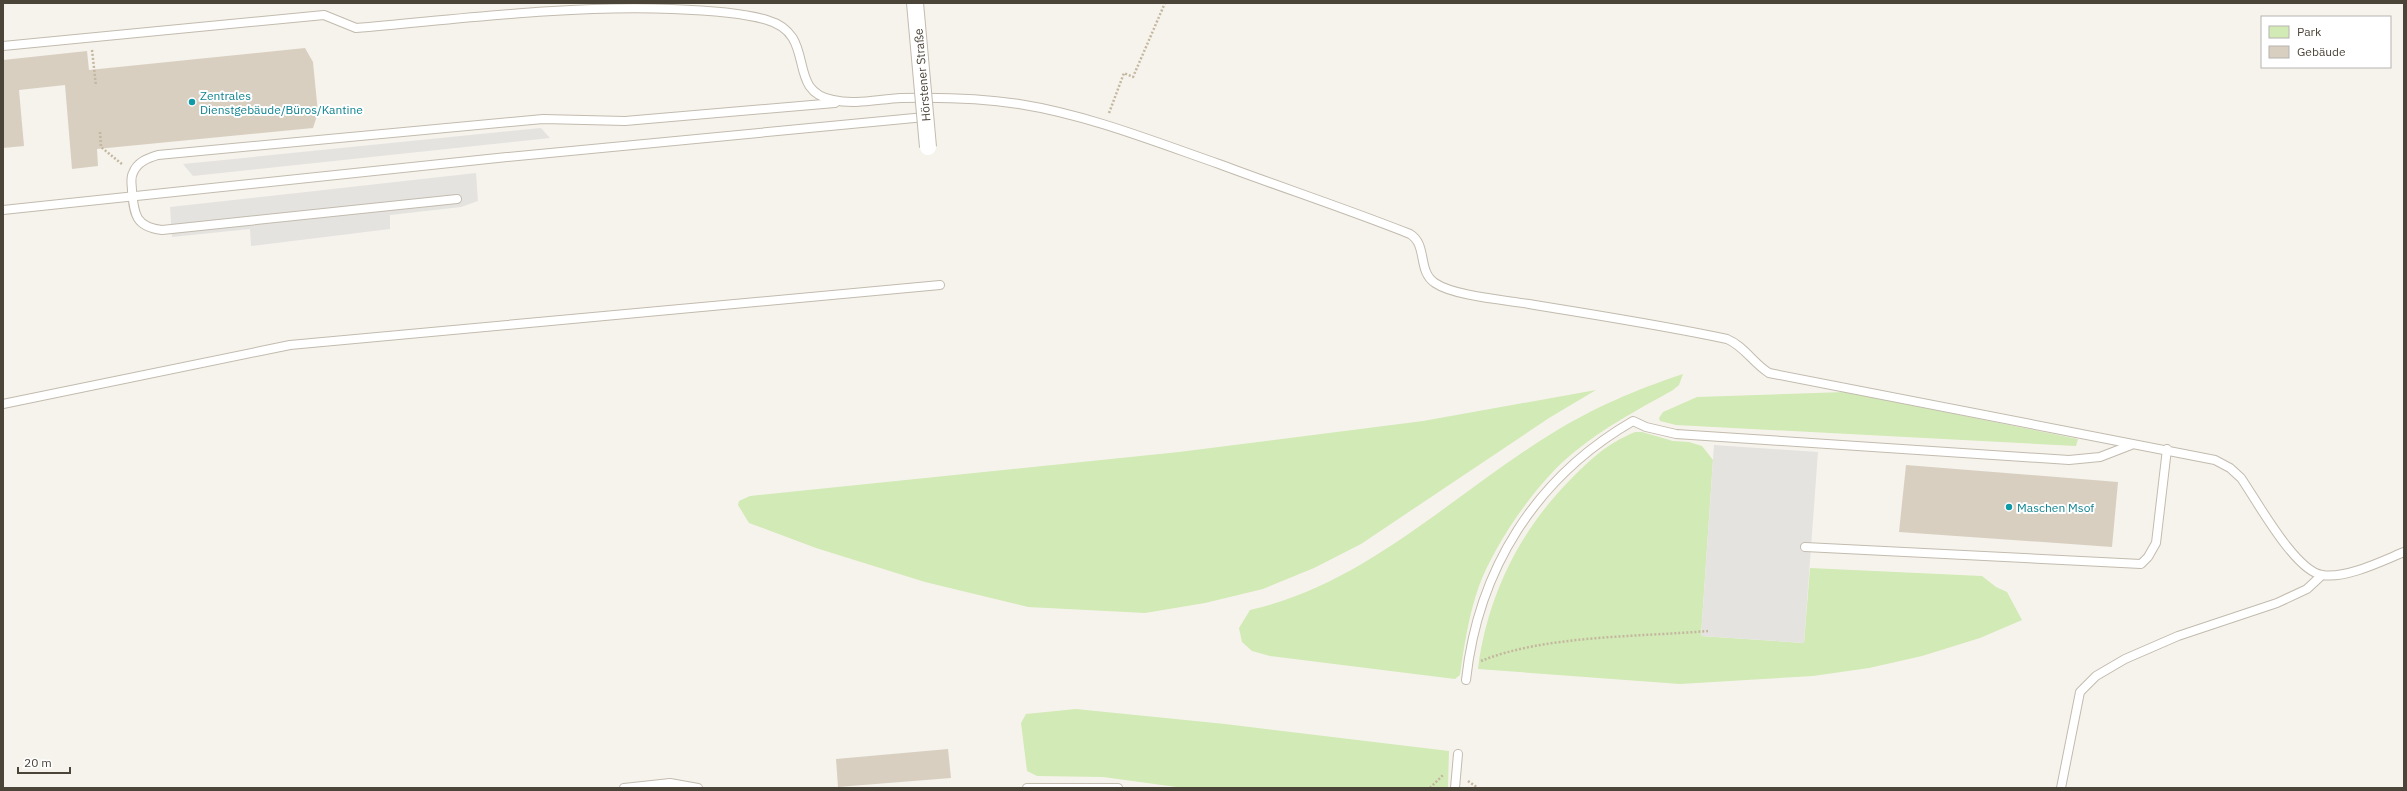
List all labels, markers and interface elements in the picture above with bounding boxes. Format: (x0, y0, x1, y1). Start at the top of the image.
legend (2261, 16, 2391, 68)
text: Park (2297, 24, 2322, 39)
street label: Hörstener Straße (910, 28, 934, 122)
text: Gebäude (2297, 44, 2346, 59)
place label: Zentrales Dienstgebäude/Büros/Kantine (200, 88, 363, 117)
marker: Zentrales Dienstgebäude/Büros/Kantine (187, 97, 197, 107)
place label: Maschen Msof (2017, 500, 2094, 515)
marker: Maschen Msof (2004, 502, 2014, 512)
scale bar (18, 749, 70, 775)
text: 20 m (24, 755, 52, 770)

